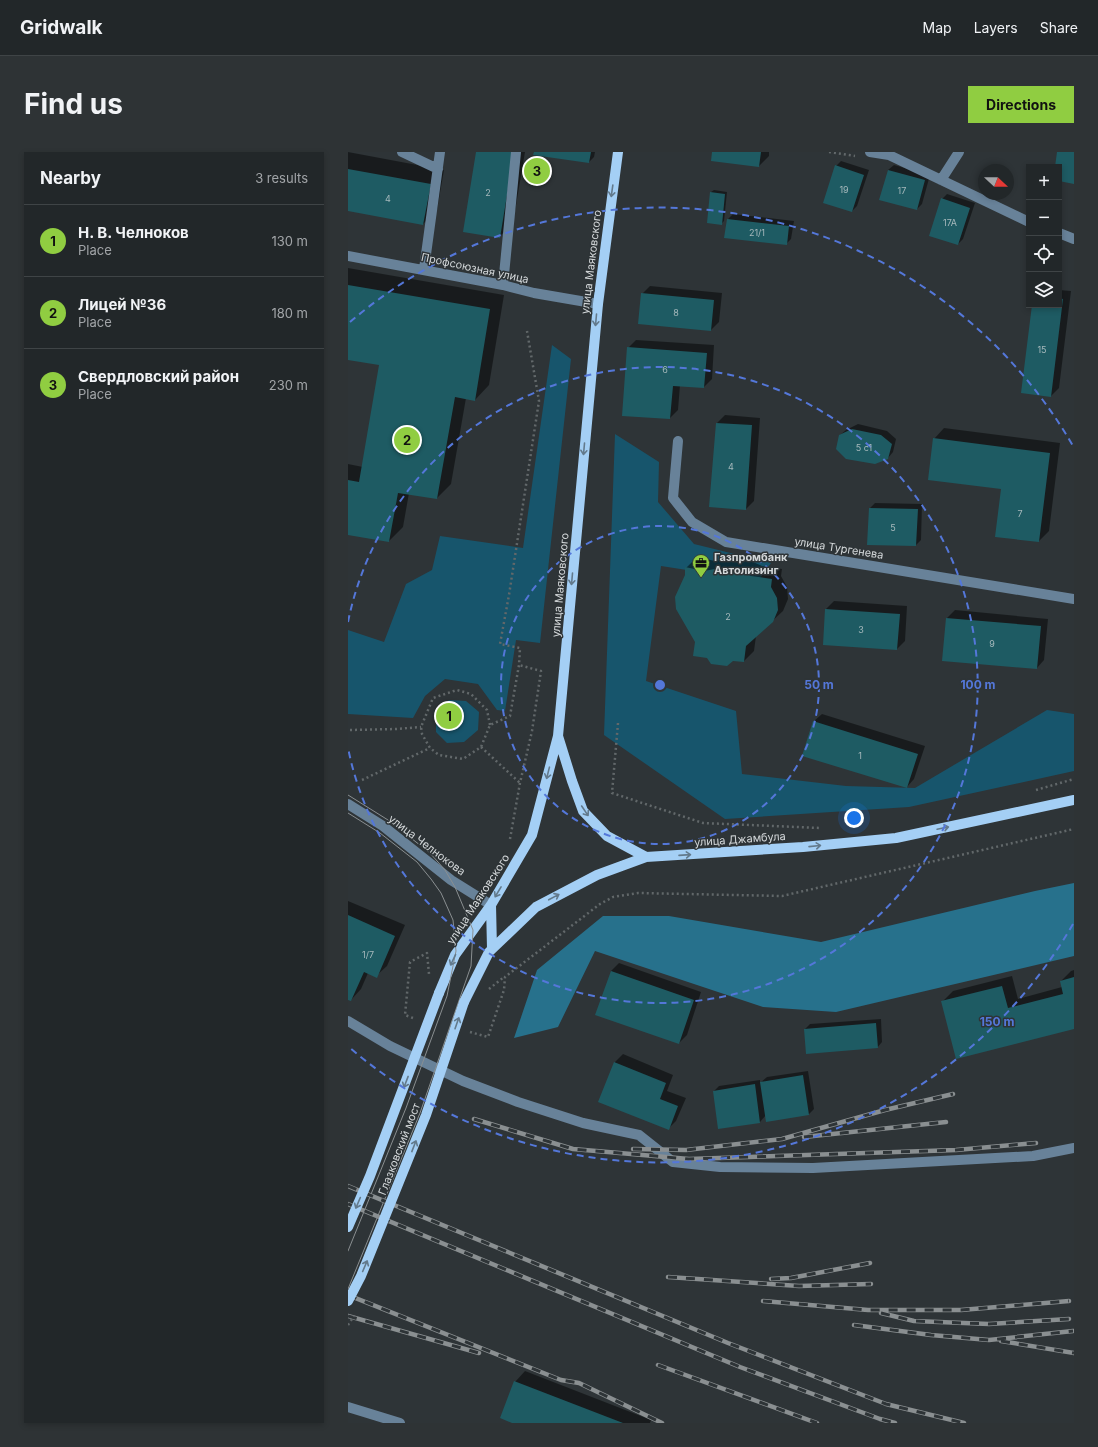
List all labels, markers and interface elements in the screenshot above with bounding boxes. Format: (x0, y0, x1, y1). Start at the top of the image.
text: Gridwalk (20, 16, 103, 39)
text: Map (923, 19, 952, 36)
text: Layers (974, 19, 1018, 36)
text: Share (1040, 19, 1078, 36)
button: Directions (968, 86, 1074, 123)
text: Find us (24, 87, 123, 121)
pin: 3 (524, 156, 550, 186)
north arrow (978, 164, 1014, 200)
map controls (1026, 164, 1062, 308)
button: + (1026, 164, 1062, 200)
text: Nearby (40, 168, 101, 188)
text: 3 results (255, 170, 308, 186)
one-way arrow (609, 184, 616, 197)
house number: 19 (839, 184, 849, 195)
house number: 17 (898, 185, 906, 196)
house number: 2 (485, 187, 491, 198)
house number: 4 (385, 193, 391, 204)
button: − (1026, 200, 1062, 236)
street label: улица Маяковского (578, 209, 604, 315)
house number: 17А (943, 217, 957, 228)
text: Н. В. Челноков (78, 223, 189, 242)
house number: 21/1 (749, 227, 765, 238)
text: 1 (50, 233, 56, 249)
text: 130 m (271, 233, 308, 249)
button: locate (1026, 236, 1062, 272)
text: Place (78, 242, 112, 258)
street label: Профсоюзная улица (420, 250, 530, 286)
button: layers (1026, 272, 1062, 308)
text: Лицей №36 (78, 295, 166, 314)
text: 2 (49, 305, 57, 321)
text: 180 m (271, 305, 308, 321)
house number: 8 (673, 307, 679, 318)
one-way arrow (592, 313, 600, 326)
text: Place (78, 314, 112, 330)
house number: 15 (1037, 344, 1047, 355)
house number: 6 (662, 364, 668, 375)
text: Свердловский район (78, 367, 239, 386)
text: 3 (49, 377, 57, 393)
text: 230 m (269, 377, 308, 393)
text: Place (78, 386, 112, 402)
pin: 2 (394, 425, 420, 455)
one-way arrow (581, 442, 588, 455)
house number: 5 с1 (856, 442, 872, 453)
house number: 4 (728, 461, 734, 472)
house number: 7 (1017, 508, 1023, 519)
house number: 5 (890, 522, 896, 533)
street label: улица Маяковского (548, 532, 572, 638)
street label: улица Тургенева (793, 534, 885, 562)
place label: Газпромбанк Автолизинг (714, 550, 788, 577)
office icon: Газпромбанк Автолизинг (691, 553, 711, 578)
one-way arrow (569, 572, 576, 585)
house number: 2 (725, 611, 731, 622)
house number: 3 (858, 624, 864, 635)
house number: 9 (989, 638, 995, 649)
text: 50 m (804, 677, 834, 692)
text: 100 m (960, 677, 996, 692)
centre of rings (653, 678, 667, 692)
pin: 1 (436, 701, 462, 731)
house number: 1 (858, 750, 862, 761)
one-way arrow (544, 767, 552, 780)
one-way arrow (581, 806, 589, 817)
your location (844, 808, 864, 828)
street label: улица Челнокова (386, 812, 468, 878)
one-way arrow (937, 823, 950, 831)
street label: улица Джамбула (694, 829, 786, 849)
one-way arrow (808, 842, 821, 850)
street label: улица Маяковского (444, 851, 513, 947)
one-way arrow (678, 851, 691, 858)
one-way arrow (494, 886, 502, 898)
one-way arrow (547, 893, 559, 901)
house number: 1/7 (362, 949, 374, 960)
one-way arrow (449, 953, 457, 965)
text: 150 m (980, 1014, 1014, 1029)
one-way arrow (454, 1017, 461, 1030)
one-way arrow (401, 1076, 409, 1088)
street label: Глазковский мост (375, 1100, 423, 1197)
one-way arrow (411, 1140, 419, 1152)
one-way arrow (354, 1197, 362, 1209)
one-way arrow (362, 1261, 369, 1273)

